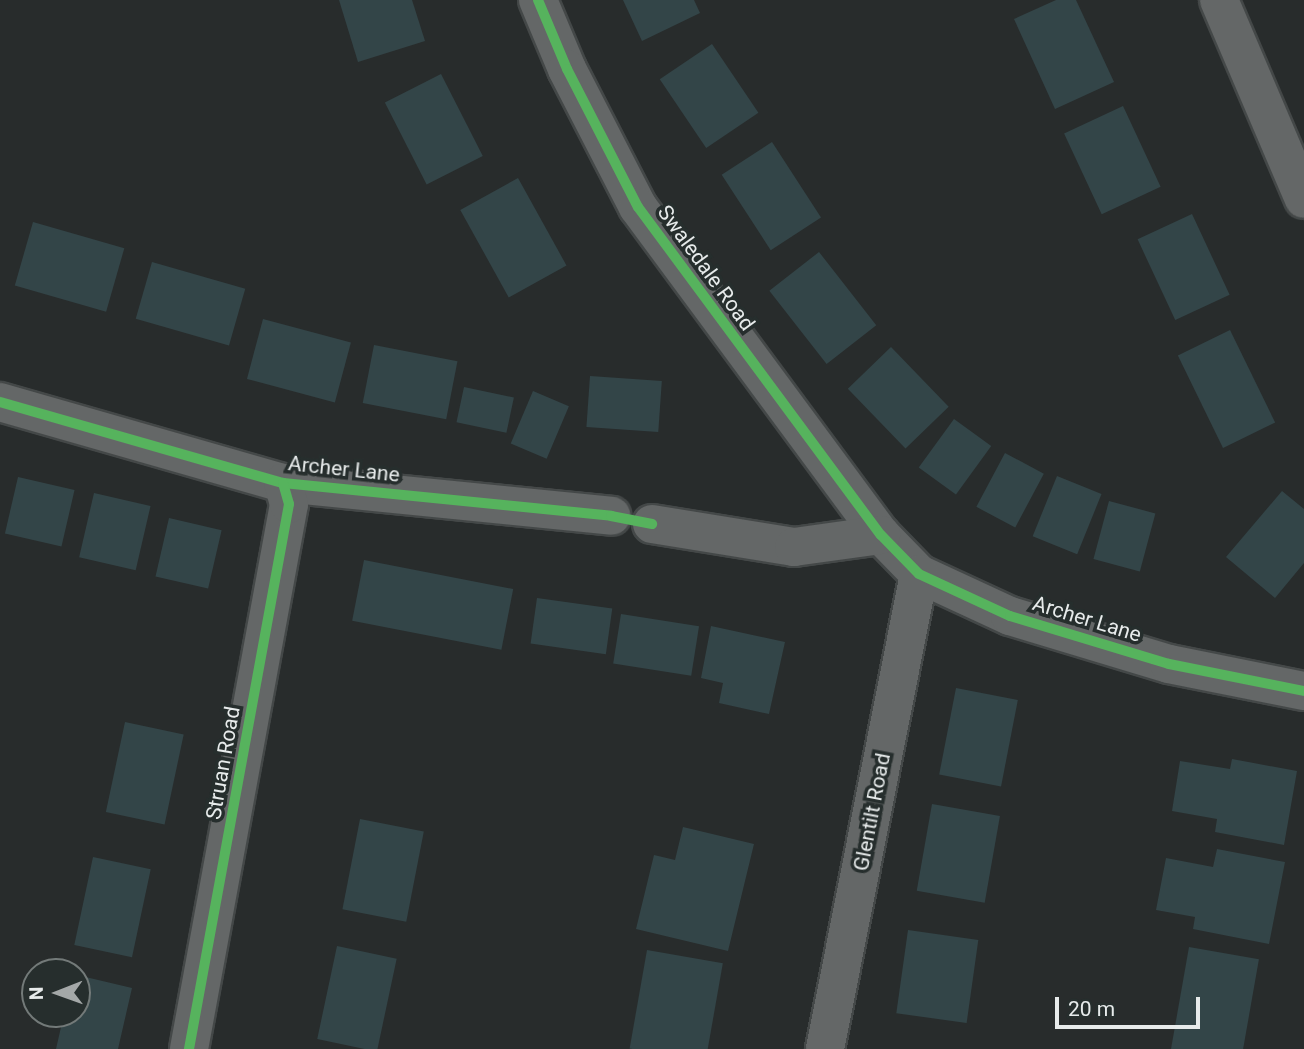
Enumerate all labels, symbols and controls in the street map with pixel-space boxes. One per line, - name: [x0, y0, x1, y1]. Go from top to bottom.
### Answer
- street label: Swaledale Road: [652, 200, 760, 336]
- street label: Archer Lane: [287, 451, 401, 487]
- street label: Archer Lane: [1030, 591, 1144, 647]
- street label: Struan Road: [201, 704, 245, 822]
- street label: Glentilt Road: [848, 751, 896, 873]
- north arrow: [21, 958, 91, 1028]
- scale bar: [1059, 982, 1204, 1026]
- text: N: [25, 986, 48, 1000]
- text: 20 m: [1068, 997, 1115, 1021]

